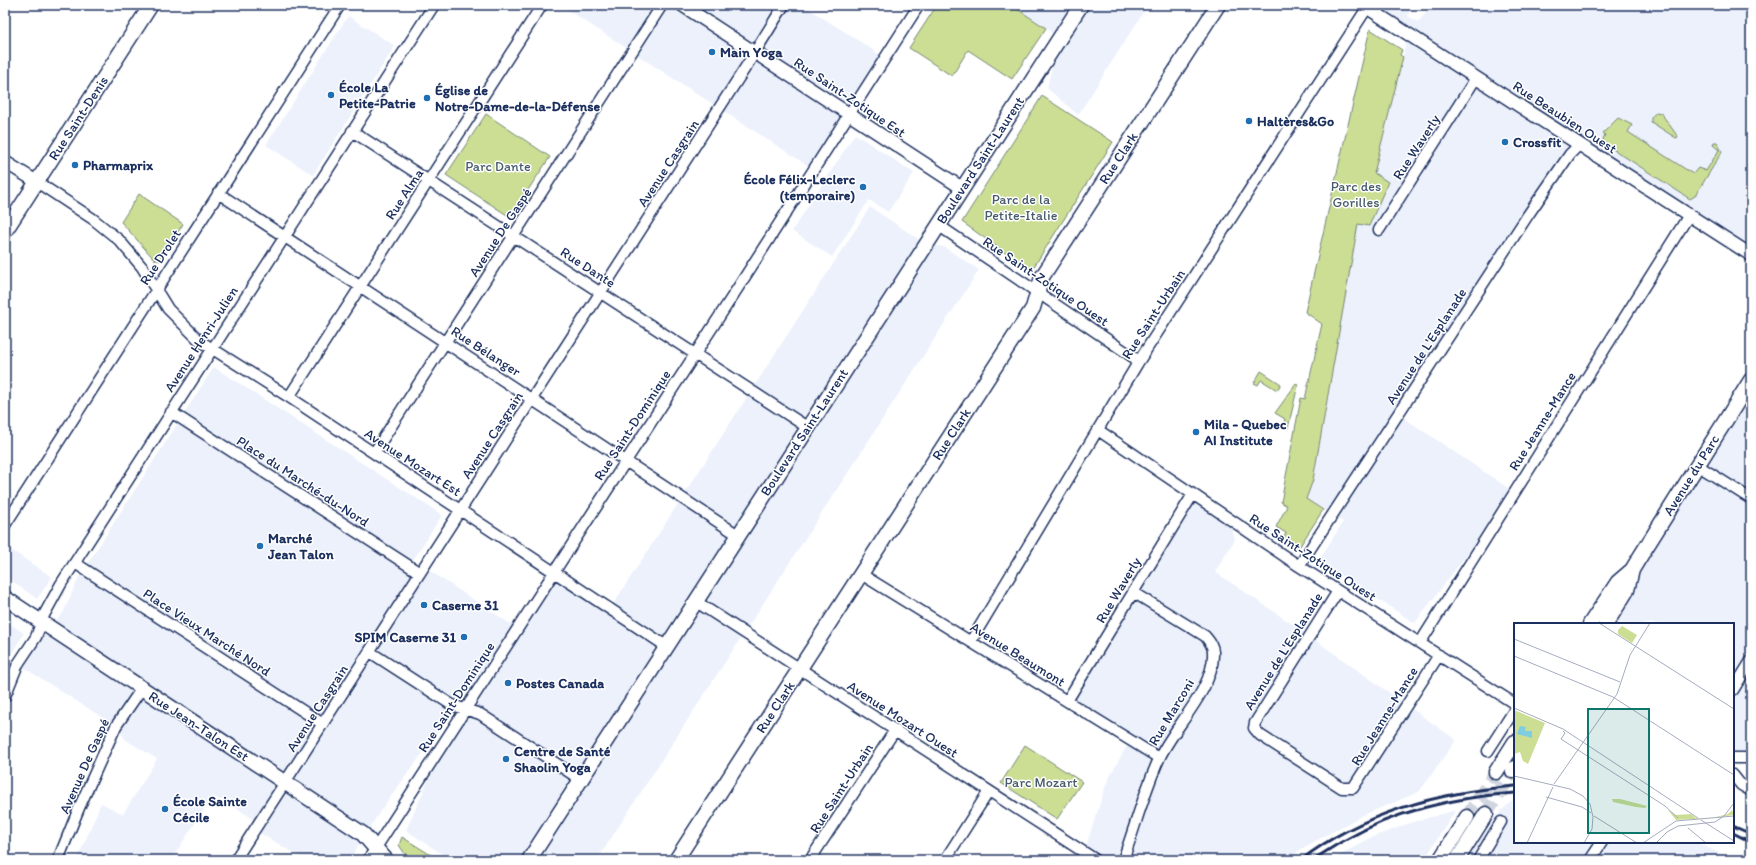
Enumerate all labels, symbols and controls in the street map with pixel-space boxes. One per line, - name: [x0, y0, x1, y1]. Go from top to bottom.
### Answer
- place label: Main Yoga: [720, 44, 783, 61]
- marker: Main Yoga: [707, 47, 717, 57]
- street label: Rue Saint-Zotique Est: [791, 54, 909, 141]
- street label: Rue Saint-Denis: [45, 73, 112, 164]
- street label: Rue Beaubien Ouest: [1509, 77, 1620, 157]
- place label: École La Petite-Patrie: [339, 79, 416, 112]
- place label: Église de Notre-Dame-de-la-Défense: [435, 82, 600, 115]
- marker: École La Petite-Patrie: [326, 90, 336, 100]
- marker: Église de Notre-Dame-de-la-Défense: [422, 93, 432, 103]
- street label: Boulevard Saint-Laurent: [933, 93, 1028, 227]
- street label: Rue Waverly: [1389, 111, 1444, 183]
- place label: Haltères&Go: [1257, 113, 1334, 130]
- marker: Haltères&Go: [1244, 116, 1254, 126]
- street label: Avenue Casgrain: [634, 117, 703, 210]
- street label: Rue Clark: [1095, 128, 1142, 188]
- place label: Crossfit: [1513, 134, 1562, 151]
- marker: Crossfit: [1500, 137, 1510, 147]
- place label: Pharmaprix: [83, 157, 154, 174]
- park label: Parc Dante: [465, 158, 531, 175]
- marker: Pharmaprix: [70, 160, 80, 170]
- street label: Rue Alma: [382, 165, 428, 223]
- place label: École Félix-Leclerc (temporaire): [744, 171, 856, 204]
- park label: Parc des Gorilles: [1331, 178, 1381, 211]
- marker: École Félix-Leclerc (temporaire): [858, 182, 868, 192]
- street label: Avenue De Gaspé: [465, 184, 536, 280]
- park label: Parc de la Petite-Italie: [985, 191, 1058, 224]
- street label: Rue Drolet: [136, 226, 185, 289]
- street label: Rue Saint-Zotique Ouest: [980, 233, 1112, 330]
- street label: Rue Dante: [557, 243, 619, 292]
- street label: Rue Saint-Urbain: [1118, 266, 1189, 362]
- street label: Avenue Henri-Julien: [161, 283, 242, 395]
- street label: Avenue de L'Esplanade: [1382, 285, 1471, 408]
- street label: Rue Bélanger: [448, 323, 524, 380]
- street label: Boulevard Saint-Laurent: [757, 365, 852, 499]
- street label: Rue Saint-Dominique: [590, 367, 675, 484]
- street label: Rue Jeanne-Mance: [1505, 368, 1580, 474]
- street label: Avenue Casgrain: [458, 389, 527, 482]
- street label: Rue Clark: [928, 404, 975, 464]
- place label: Mila - Quebec AI Institute: [1203, 416, 1287, 449]
- street label: Avenue Mozart Est: [361, 425, 464, 500]
- marker: Mila - Quebec AI Institute: [1191, 427, 1201, 437]
- street label: Place du Marché-du-Nord: [233, 432, 372, 531]
- street label: Avenue du Parc: [1660, 432, 1723, 519]
- street label: Rue Saint-Zotique Ouest: [1246, 510, 1379, 605]
- place label: Marché Jean Talon: [267, 530, 334, 563]
- marker: Marché Jean Talon: [255, 541, 265, 551]
- street label: Rue Waverly: [1092, 554, 1145, 626]
- street label: Place Vieux Marché Nord: [140, 585, 274, 680]
- street label: Avenue de L'Esplanade: [1240, 589, 1327, 713]
- place label: Caserne 31: [432, 597, 499, 614]
- marker: Caserne 31: [419, 600, 429, 610]
- street label: Avenue Beaumont: [967, 618, 1068, 690]
- inset map: [1514, 623, 1734, 843]
- place label: SPIM Caserne 31: [354, 629, 456, 646]
- marker: SPIM Caserne 31: [459, 632, 469, 642]
- street label: Rue Saint-Dominique: [414, 639, 499, 756]
- street label: Avenue Casgrain: [283, 662, 352, 755]
- street label: Rue Jeanne-Mance: [1347, 663, 1422, 769]
- place label: Postes Canada: [516, 675, 604, 692]
- street label: Rue Marconi: [1145, 676, 1198, 749]
- street label: Rue Clark: [752, 677, 799, 737]
- street label: Avenue Mozart Ouest: [844, 677, 961, 762]
- marker: Postes Canada: [503, 678, 513, 688]
- street label: Rue Jean-Talon Est: [145, 688, 252, 765]
- street label: Avenue De Gaspé: [56, 716, 113, 816]
- street label: Rue Saint-Urbain: [806, 740, 877, 836]
- place label: Centre de Santé Shaolin Yoga: [514, 743, 611, 776]
- marker: Centre de Santé Shaolin Yoga: [501, 754, 511, 764]
- park label: Parc Mozart: [1005, 774, 1077, 791]
- place label: École Sainte Cécile: [173, 793, 247, 826]
- marker: École Sainte Cécile: [160, 804, 170, 814]

